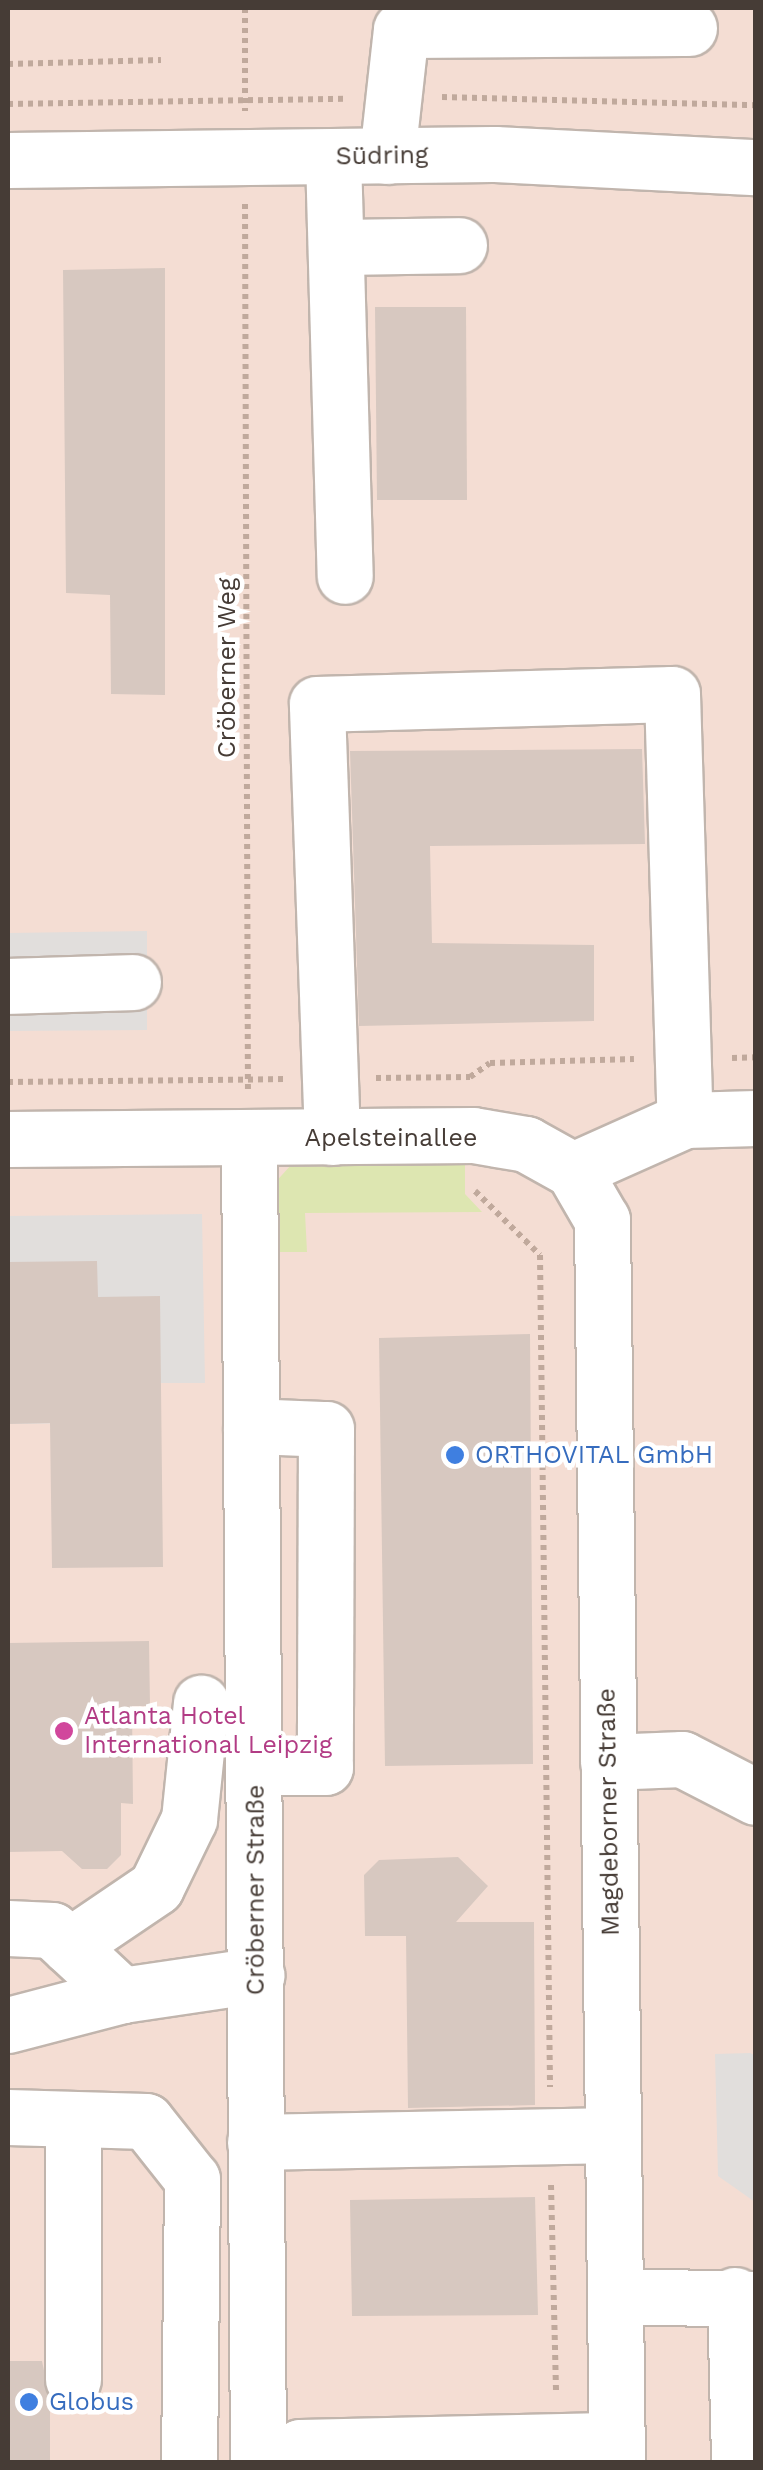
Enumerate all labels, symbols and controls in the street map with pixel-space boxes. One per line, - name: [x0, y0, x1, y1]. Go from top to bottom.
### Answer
- street label: Südring: [335, 140, 429, 172]
- street label: Cröberner Weg: [212, 577, 242, 759]
- street label: Apelsteinallee: [305, 1123, 477, 1153]
- place label: ORTHOVITAL GmbH: [475, 1440, 714, 1470]
- marker: ORTHOVITAL GmbH: [444, 1444, 466, 1466]
- street label: Magdeborner Straße: [592, 1687, 626, 1937]
- place label: Atlanta Hotel International Leipzig: [84, 1702, 333, 1761]
- marker: Atlanta Hotel International Leipzig: [53, 1720, 75, 1742]
- street label: Cröberner Straße: [241, 1784, 271, 1996]
- place label: Globus: [49, 2387, 134, 2417]
- marker: Globus: [18, 2391, 40, 2413]

